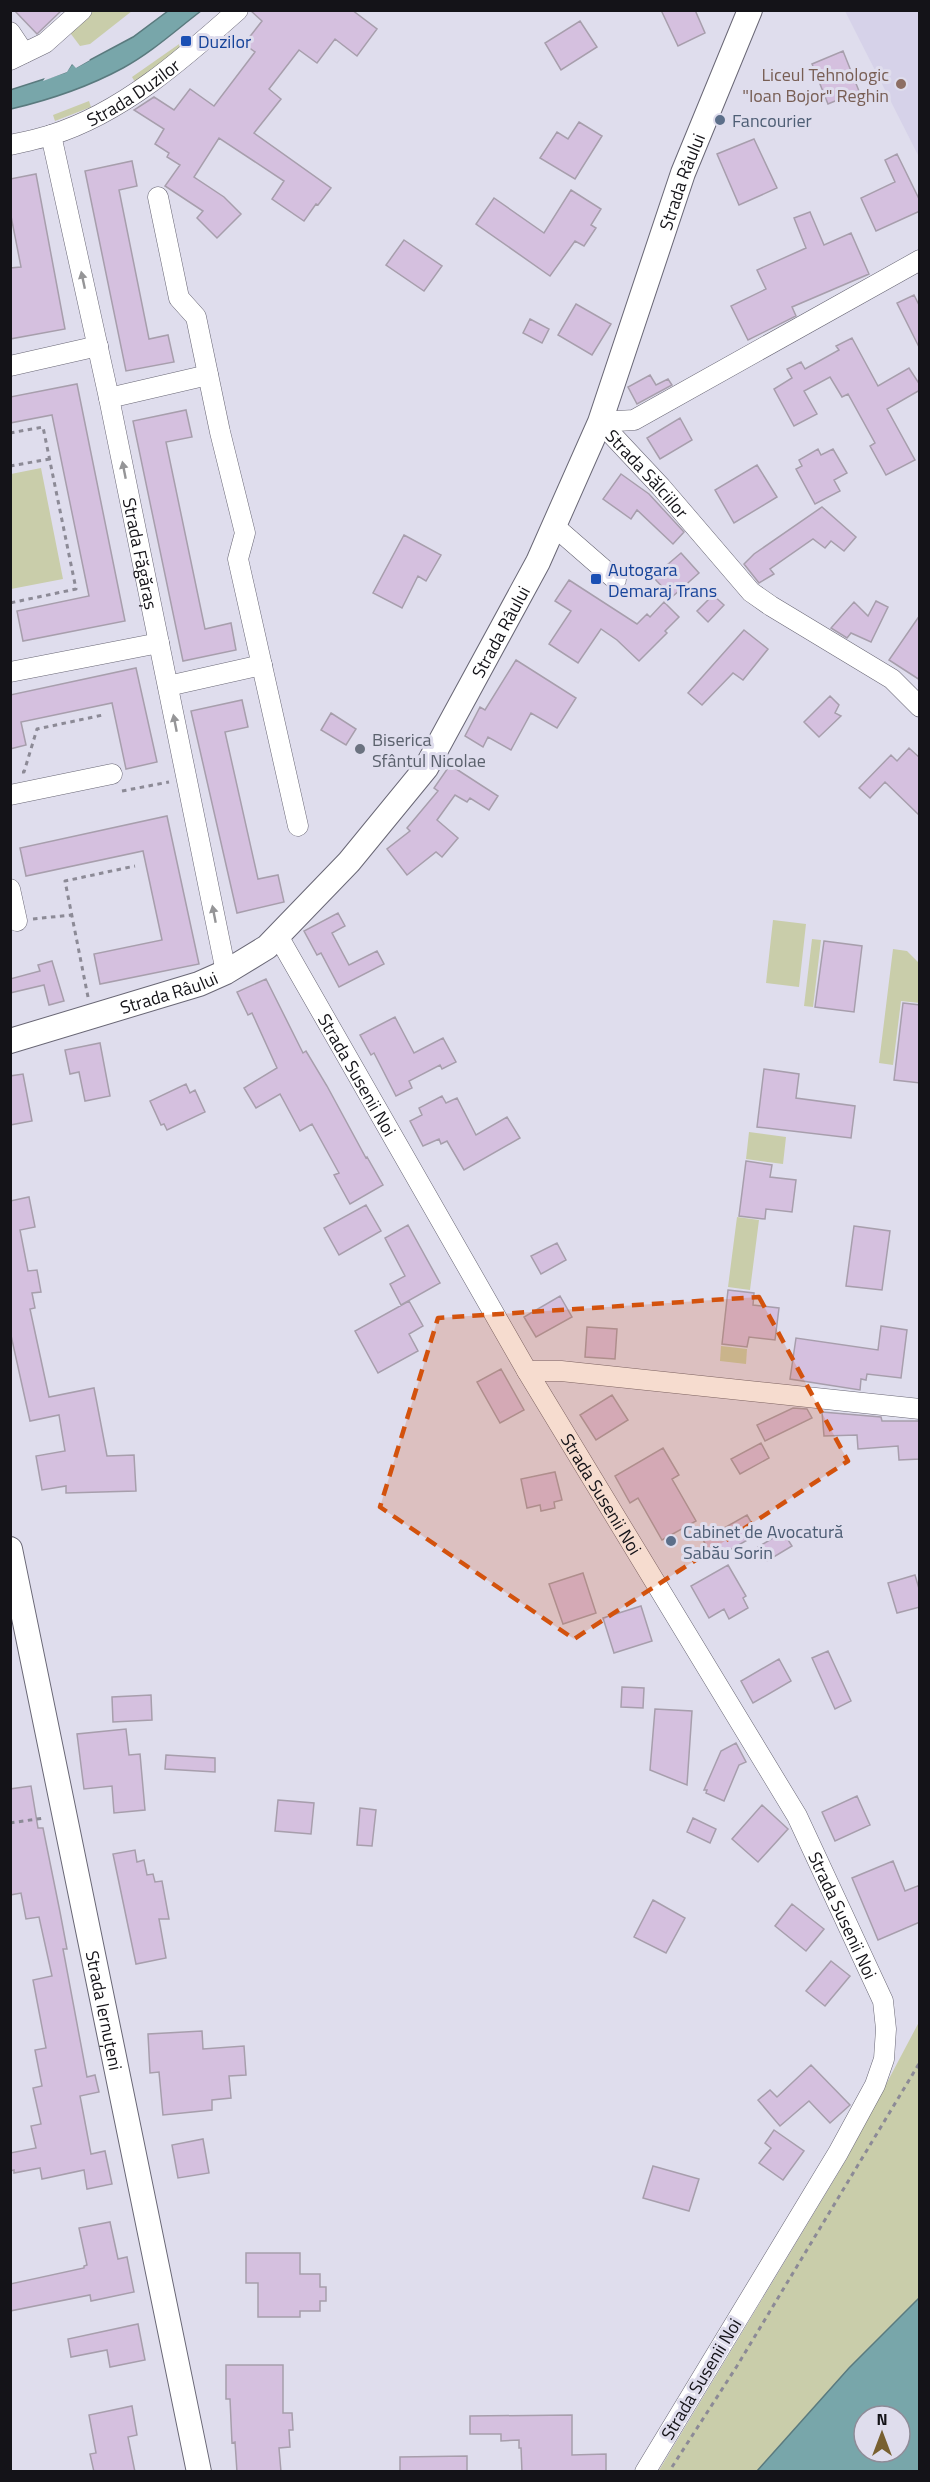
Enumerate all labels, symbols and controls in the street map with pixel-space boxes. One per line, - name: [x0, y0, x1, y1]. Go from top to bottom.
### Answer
- place label: Duzilor: [198, 28, 251, 55]
- marker: Duzilor: [179, 34, 193, 48]
- street label: Strada Duzilor: [82, 52, 185, 133]
- place label: Liceul Tehnologic "Ioan Bojor" Reghin: [742, 61, 889, 109]
- marker: Liceul Tehnologic "Ioan Bojor" Reghin: [894, 77, 908, 91]
- place label: Fancourier: [732, 107, 812, 134]
- marker: Fancourier: [713, 113, 727, 127]
- street label: Strada Râului: [651, 129, 711, 233]
- one-way arrow: [78, 270, 87, 289]
- street label: Strada Sălciilor: [600, 423, 695, 524]
- one-way arrow: [119, 461, 128, 480]
- street label: Strada Făgăraș: [116, 495, 165, 612]
- place label: Autogara Demaraj Trans: [608, 556, 717, 604]
- marker: Autogara Demaraj Trans: [589, 572, 603, 586]
- street label: Strada Râului: [464, 581, 536, 682]
- one-way arrow: [170, 714, 179, 733]
- place label: Biserica Sfântul Nicolae: [372, 726, 486, 774]
- marker: Biserica Sfântul Nicolae: [353, 742, 367, 756]
- one-way arrow: [209, 905, 218, 924]
- street label: Strada Râului: [117, 964, 222, 1021]
- street label: Strada Susenii Noi: [312, 1008, 403, 1141]
- street label: Strada Susenii Noi: [554, 1428, 649, 1560]
- place label: Cabinet de Avocatură Sabău Sorin: [683, 1518, 843, 1566]
- marker: Cabinet de Avocatură Sabău Sorin: [664, 1534, 678, 1548]
- street label: Strada Susenii Noi: [802, 1847, 884, 1983]
- street label: Strada Iernuțeni: [79, 1948, 130, 2073]
- street label: Strada Susenii Noi: [654, 2313, 748, 2445]
- north arrow: [852, 2404, 912, 2464]
- text: N: [876, 2407, 888, 2431]

